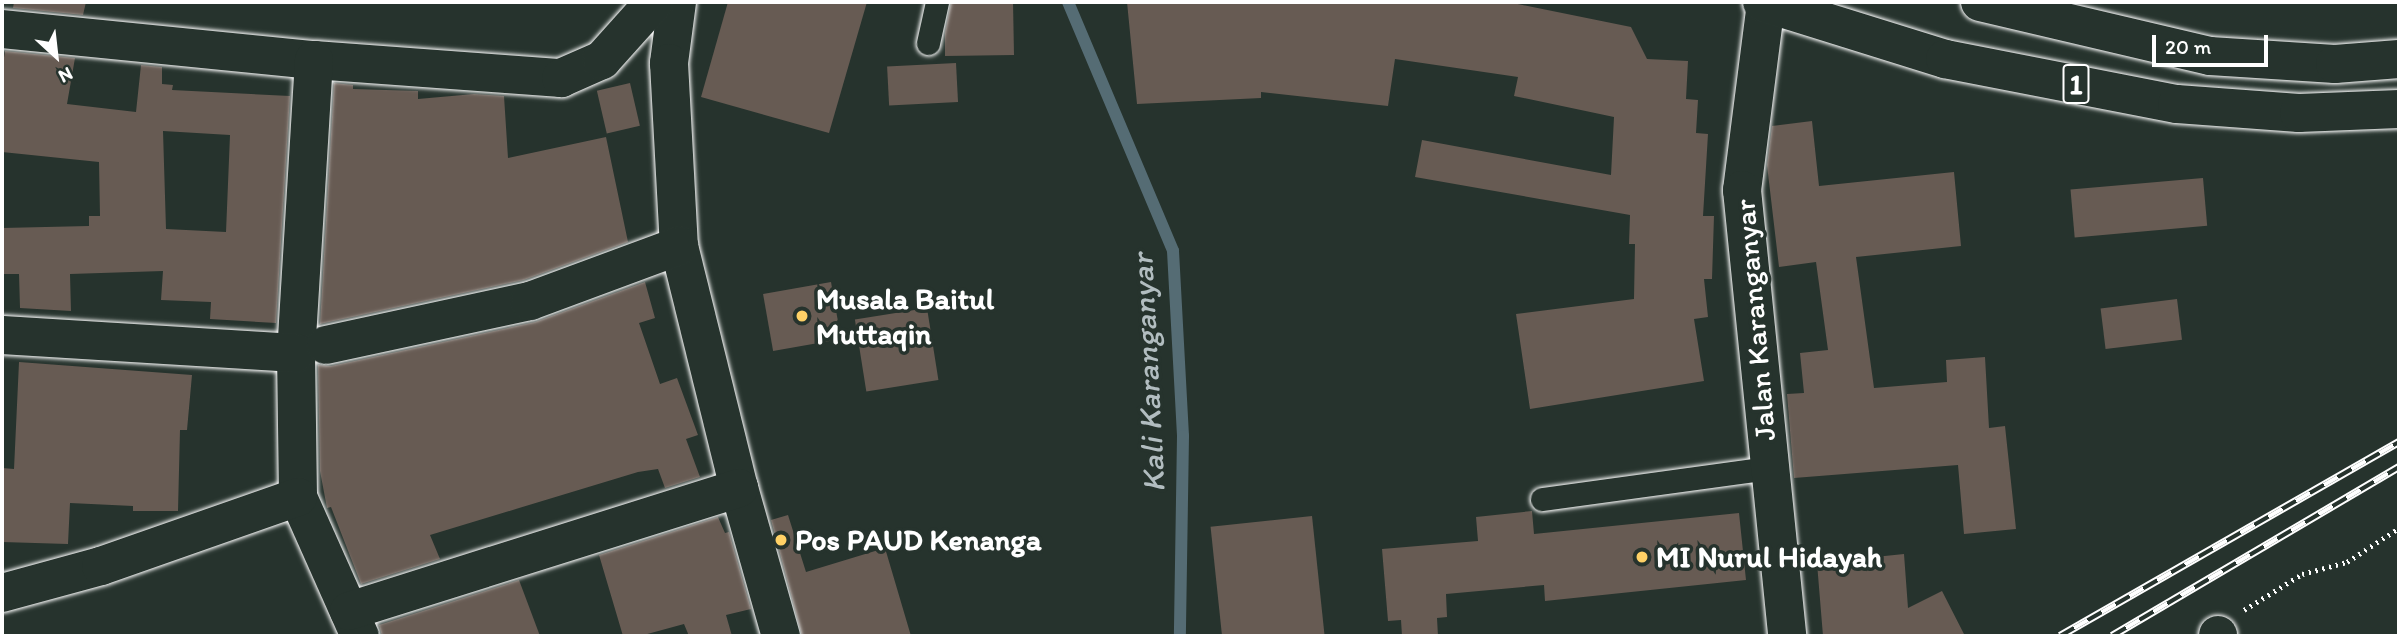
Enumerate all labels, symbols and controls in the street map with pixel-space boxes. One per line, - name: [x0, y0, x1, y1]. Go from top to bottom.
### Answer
- north arrow: [21, 21, 91, 91]
- scale bar: [2156, 21, 2272, 65]
- text: 20 m: [2165, 34, 2211, 59]
- road number: 1: [2062, 60, 2090, 108]
- text: N: [55, 62, 77, 88]
- street label: Jalan Karanganyar: [1726, 198, 1784, 442]
- water label: Kali Karanganyar: [1123, 252, 1173, 494]
- place label: Musala Baitul Muttaqin: [816, 281, 994, 352]
- marker: Musala Baitul Muttaqin: [794, 308, 810, 324]
- place label: Pos PAUD Kenanga: [795, 522, 1040, 558]
- marker: Pos PAUD Kenanga: [773, 532, 789, 548]
- place label: MI Nurul Hidayah: [1656, 539, 1883, 575]
- marker: MI Nurul Hidayah: [1634, 549, 1650, 565]

